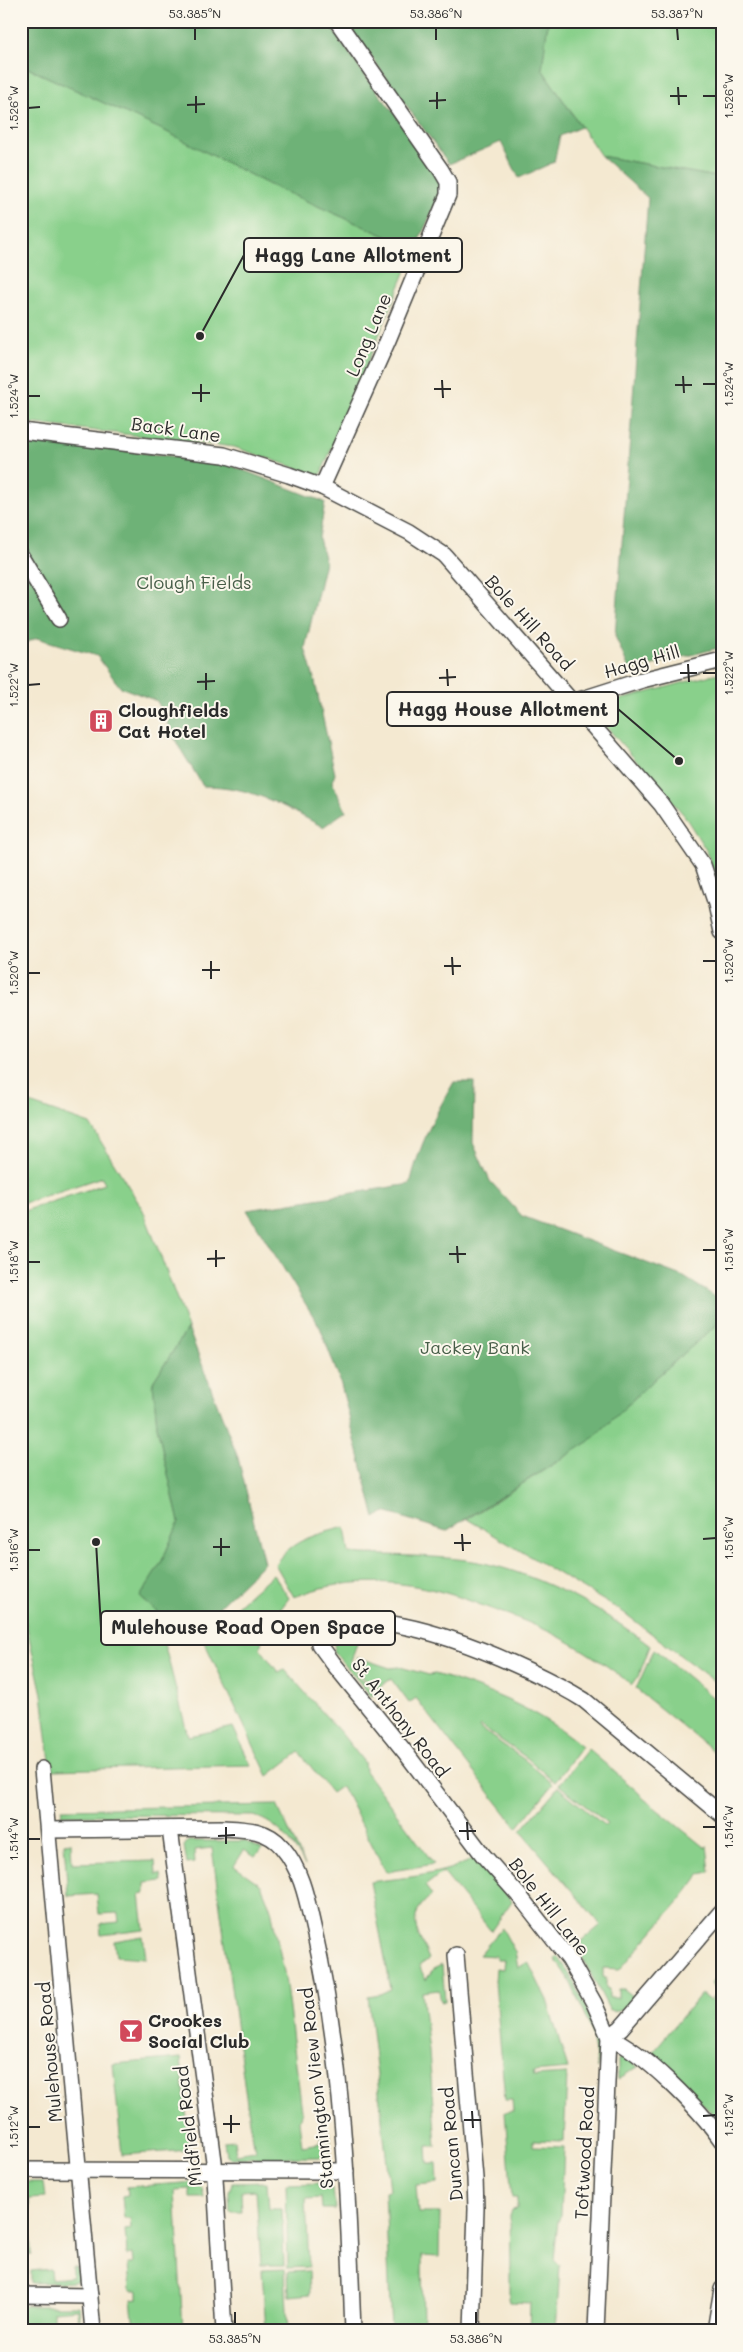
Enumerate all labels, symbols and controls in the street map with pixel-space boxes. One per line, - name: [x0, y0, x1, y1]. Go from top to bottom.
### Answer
- text: 53.385°N: [169, 5, 221, 21]
- text: 53.386°N: [410, 5, 462, 21]
- text: 53.387°N: [651, 5, 703, 21]
- text: 1.526°W: [720, 73, 736, 119]
- text: 1.526°W: [5, 85, 21, 131]
- callout: Hagg Lane Allotment: [244, 238, 462, 272]
- text: Hagg Lane Allotment: [254, 242, 452, 267]
- street label: Long Lane: [340, 289, 396, 380]
- text: 1.524°W: [720, 362, 736, 406]
- text: 1.524°W: [5, 374, 21, 418]
- street label: Back Lane: [130, 411, 222, 447]
- street label: Bole Hill Road: [480, 569, 579, 675]
- park label: Clough Fields: [136, 570, 252, 594]
- street label: Hagg Hill: [601, 639, 683, 683]
- text: 1.522°W: [720, 651, 736, 695]
- text: 1.522°W: [5, 663, 21, 707]
- callout: Hagg House Allotment: [387, 692, 618, 726]
- text: Hagg House Allotment: [397, 696, 609, 721]
- place label: Cloughfields Cat Hotel: [118, 698, 228, 743]
- building icon: Cloughfields Cat Hotel: [88, 708, 114, 734]
- text: 1.520°W: [720, 938, 736, 984]
- text: 1.520°W: [5, 950, 21, 996]
- text: 1.518°W: [720, 1228, 736, 1272]
- text: 1.518°W: [5, 1240, 21, 1284]
- park label: Jackey Bank: [420, 1335, 530, 1359]
- text: 1.516°W: [720, 1516, 736, 1560]
- text: 1.516°W: [5, 1528, 21, 1572]
- callout: Mulehouse Road Open Space: [101, 1611, 395, 1645]
- text: Mulehouse Road Open Space: [111, 1614, 385, 1639]
- street label: St Anthony Road: [347, 1653, 455, 1782]
- text: 1.514°W: [720, 1805, 736, 1849]
- text: 1.514°W: [5, 1817, 21, 1861]
- street label: Bole Hill Lane: [504, 1852, 596, 1960]
- street label: Mulehouse Road: [31, 1981, 67, 2123]
- street label: Stannington View Road: [294, 1986, 339, 2190]
- place label: Crookes Social Club: [148, 2008, 249, 2053]
- bar icon: Crookes Social Club: [118, 2018, 144, 2044]
- street label: Midfield Road: [169, 2064, 207, 2188]
- street label: Duncan Road: [434, 2086, 468, 2202]
- street label: Toftwood Road: [569, 2086, 599, 2220]
- text: 1.512°W: [720, 2093, 736, 2137]
- text: 1.512°W: [5, 2105, 21, 2149]
- text: 53.385°N: [209, 2330, 261, 2346]
- text: 53.386°N: [450, 2330, 502, 2346]

